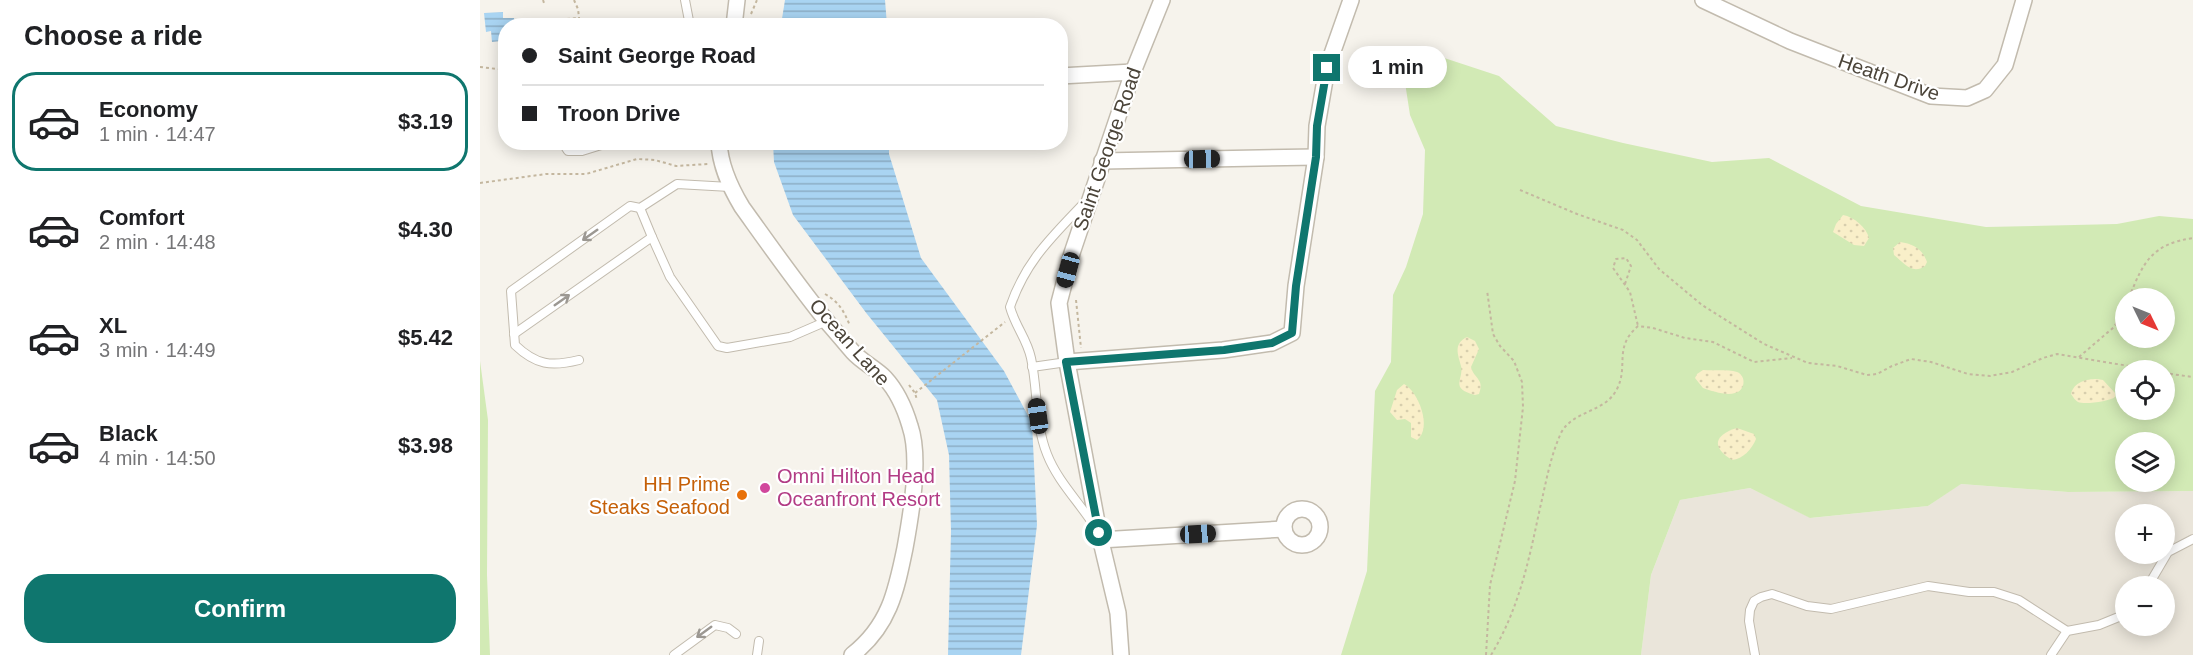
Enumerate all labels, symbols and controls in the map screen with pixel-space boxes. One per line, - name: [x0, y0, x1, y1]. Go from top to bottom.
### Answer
- text: Choose a ride: [24, 21, 203, 51]
- text: Saint George Road: [558, 43, 756, 68]
- callout: 1 min: [1348, 47, 1447, 89]
- street label: Heath Drive: [1835, 49, 1943, 105]
- route end: [1313, 54, 1340, 81]
- text: 1 min: [1371, 56, 1424, 78]
- street label: Saint George Road: [1069, 64, 1145, 234]
- icon: car: [27, 95, 81, 149]
- text: Economy: [99, 97, 198, 122]
- text: Troon Drive: [558, 101, 680, 126]
- text: $3.19: [398, 109, 453, 134]
- text: 1 min · 14:47: [99, 123, 216, 145]
- car: [1184, 150, 1220, 168]
- icon: car: [27, 203, 81, 257]
- text: Comfort: [99, 205, 185, 230]
- text: $4.30: [398, 217, 453, 242]
- one-way arrow: [583, 228, 599, 241]
- text: 2 min · 14:48: [99, 231, 216, 253]
- car: [1055, 250, 1081, 290]
- north arrow: [2115, 288, 2175, 348]
- map controls: [2115, 288, 2175, 636]
- one-way arrow: [553, 294, 570, 306]
- street label: Ocean Lane: [805, 294, 895, 390]
- icon: car: [27, 311, 81, 365]
- text: XL: [99, 313, 127, 338]
- text: $5.42: [398, 325, 453, 350]
- text: 3 min · 14:49: [99, 339, 216, 361]
- button: locate: [2115, 360, 2175, 420]
- car: [1027, 397, 1049, 435]
- icon: car: [27, 419, 81, 473]
- text: Black: [99, 421, 158, 446]
- button: layers: [2115, 432, 2175, 492]
- text: $3.98: [398, 433, 453, 458]
- text: 4 min · 14:50: [99, 447, 216, 469]
- place label: Omni Hilton Head Oceanfront Resort: [777, 465, 941, 510]
- place label: HH Prime Steaks Seafood: [589, 473, 730, 518]
- marker: Omni Hilton Head Oceanfront Resort: [758, 481, 772, 495]
- marker: HH Prime Steaks Seafood: [735, 488, 749, 502]
- button: +: [2115, 504, 2175, 564]
- route start: [1085, 519, 1112, 546]
- car: [1180, 524, 1216, 544]
- button: Confirm: [24, 574, 456, 643]
- button: −: [2115, 576, 2175, 636]
- one-way arrow: [696, 626, 712, 639]

